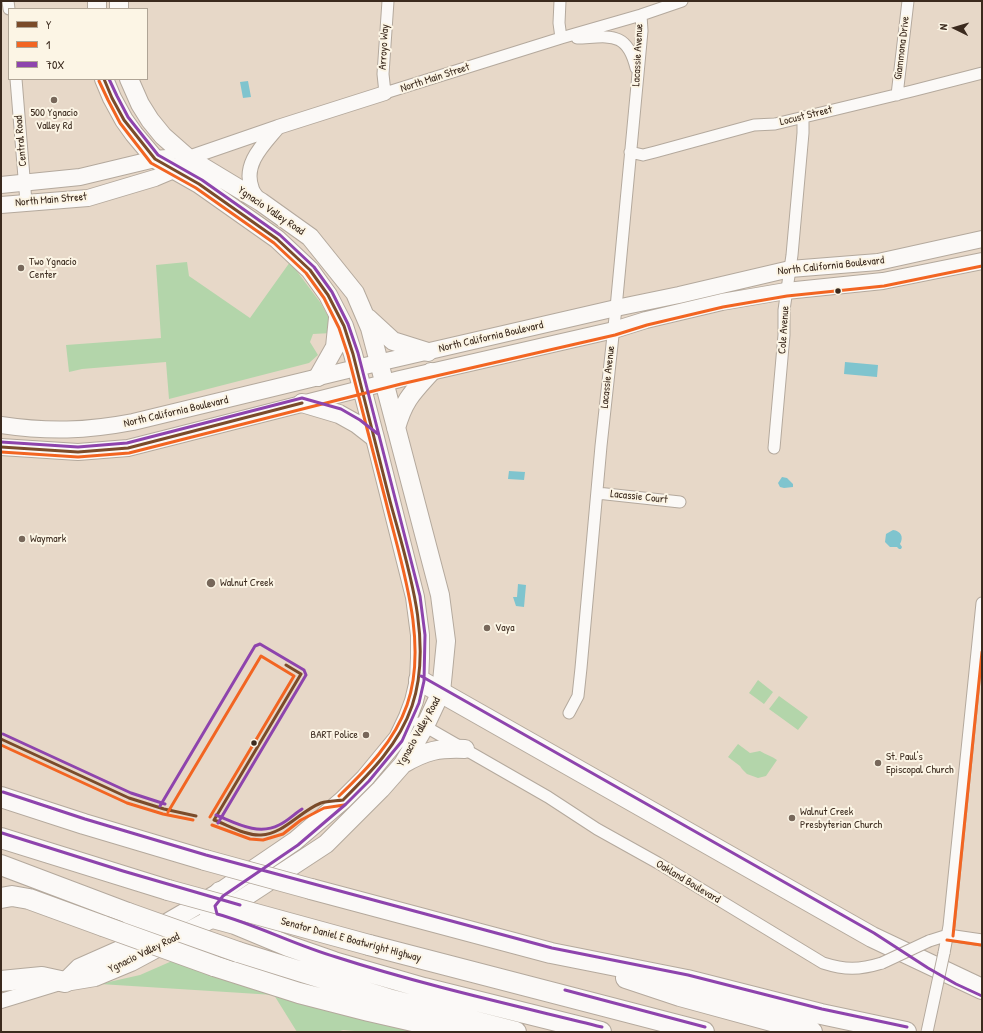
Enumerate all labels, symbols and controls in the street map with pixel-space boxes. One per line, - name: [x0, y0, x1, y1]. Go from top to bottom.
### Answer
- legend: [8, 8, 148, 80]
- north arrow: [935, 8, 975, 48]
- street label: Giammona Drive: [892, 15, 912, 81]
- text: Y: [46, 16, 51, 33]
- street label: Lacassie Avenue: [630, 23, 646, 87]
- text: N: [936, 23, 950, 30]
- street label: Arroyo Way: [376, 24, 392, 70]
- text: 1: [46, 36, 50, 53]
- text: 70X: [46, 56, 65, 73]
- street label: North Main Street: [399, 61, 471, 95]
- marker: 500 Ygnacio Valley Rd: [49, 95, 59, 105]
- street label: Locust Street: [779, 103, 833, 129]
- place label: 500 Ygnacio Valley Rd: [30, 106, 78, 132]
- street label: Central Road: [12, 115, 30, 167]
- street label: Ygnacio Valley Road: [235, 184, 307, 238]
- street label: North Main Street: [15, 190, 87, 210]
- street label: North California Boulevard: [777, 254, 885, 278]
- place label: Two Ygnacio Center: [29, 255, 76, 281]
- marker: Two Ygnacio Center: [16, 263, 26, 273]
- unlabelled marker: [833, 286, 843, 296]
- street label: Cole Avenue: [776, 306, 792, 354]
- street label: North California Boulevard: [437, 319, 545, 355]
- street label: Lacassie Avenue: [598, 345, 618, 409]
- street label: North California Boulevard: [122, 394, 230, 430]
- street label: Lacassie Court: [610, 487, 668, 507]
- place label: Waymark: [30, 532, 66, 546]
- marker: Waymark: [17, 534, 27, 544]
- place label: Walnut Creek: [220, 576, 273, 590]
- marker: Walnut Creek: [205, 577, 217, 589]
- place label: Vaya: [495, 621, 514, 635]
- marker: Vaya: [482, 623, 492, 633]
- street label: Ygnacio Valley Road: [394, 695, 444, 769]
- place label: BART Police: [311, 728, 358, 742]
- marker: BART Police: [361, 730, 371, 740]
- unlabelled marker: [249, 738, 259, 748]
- place label: St. Paul's Episcopal Church: [886, 750, 954, 776]
- marker: St. Paul's Episcopal Church: [873, 758, 883, 768]
- place label: Walnut Creek Presbyterian Church: [800, 805, 882, 831]
- marker: Walnut Creek Presbyterian Church: [787, 813, 797, 823]
- street label: Oakland Boulevard: [653, 858, 723, 906]
- street label: Senator Daniel E Boatwright Highway: [279, 915, 423, 965]
- street label: Ygnacio Valley Road: [106, 930, 182, 976]

